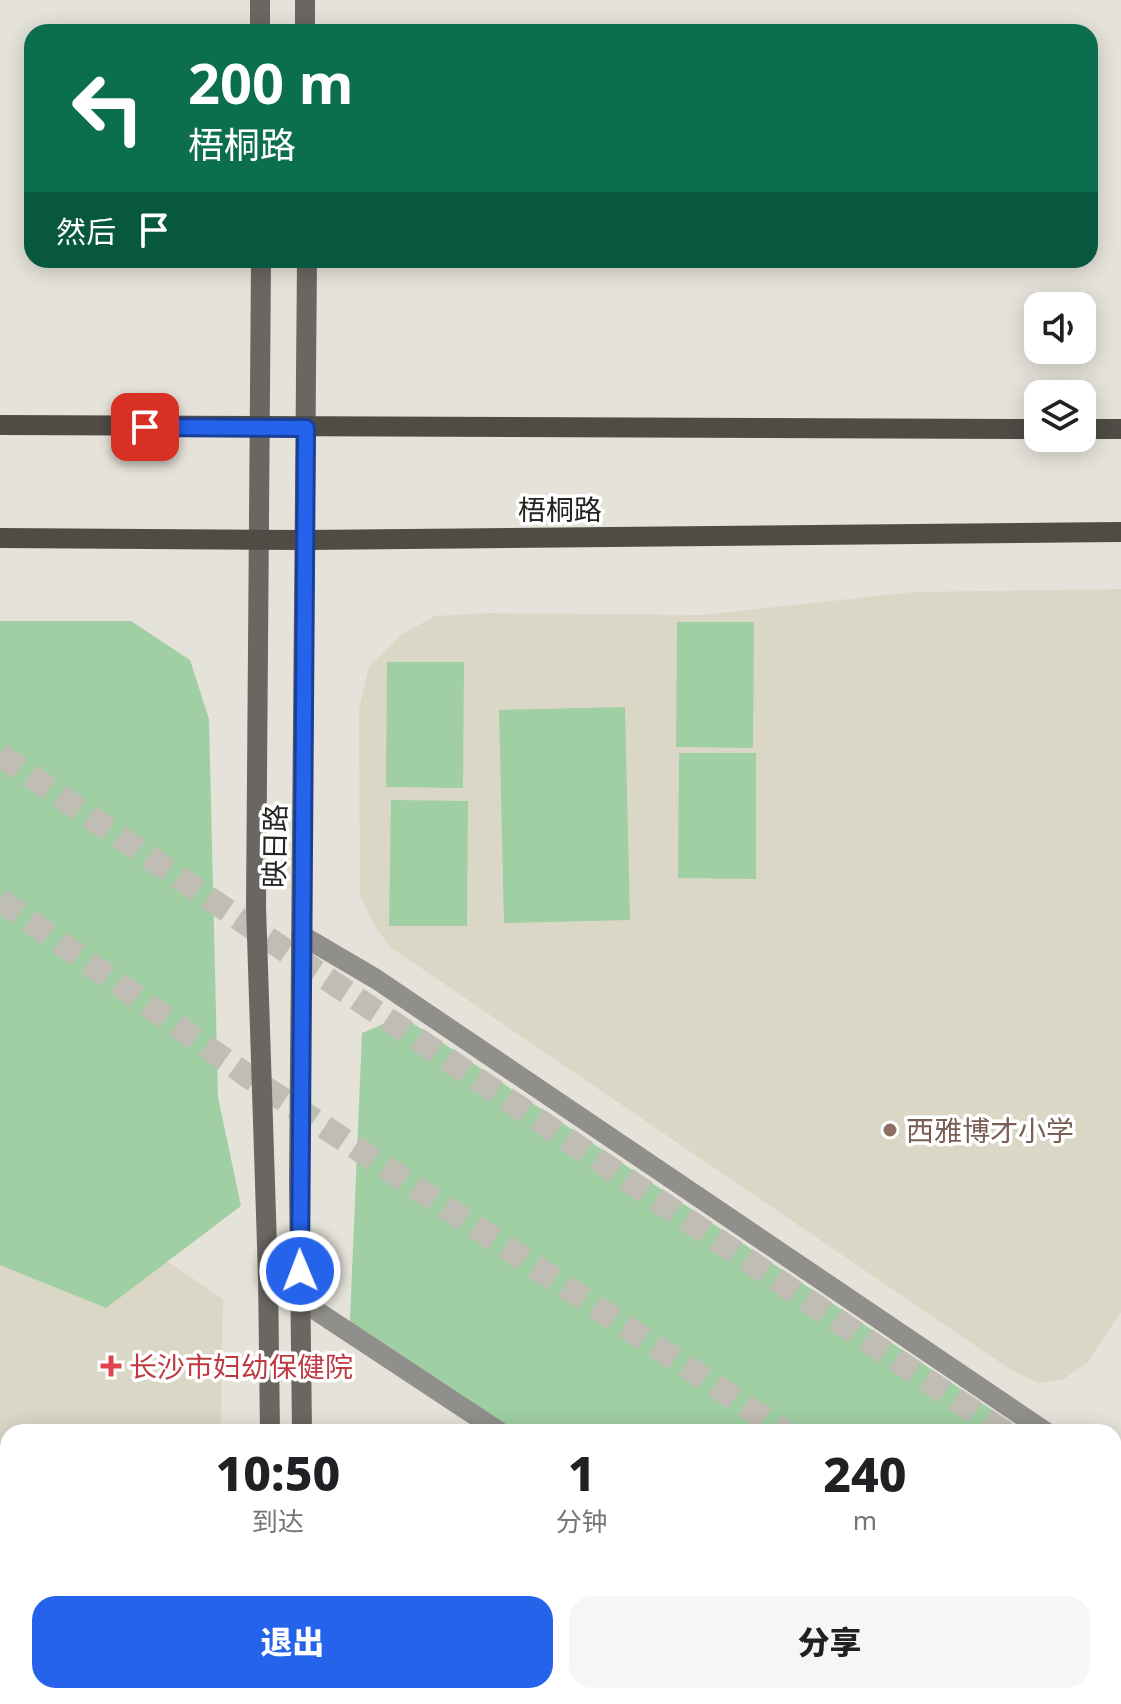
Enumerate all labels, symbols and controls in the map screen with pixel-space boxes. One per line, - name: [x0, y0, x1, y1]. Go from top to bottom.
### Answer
- text: 200 m: [188, 44, 353, 120]
- icon: left: [56, 56, 160, 160]
- text: 梧桐路: [188, 120, 296, 169]
- icon: arrive: [132, 208, 176, 252]
- text: 然后: [56, 211, 116, 252]
- map controls: [1024, 292, 1096, 452]
- button: sound: [1024, 292, 1096, 364]
- button: layers: [1024, 380, 1096, 452]
- pin: [111, 393, 179, 461]
- icon: arrive: [123, 405, 167, 449]
- street label: 梧桐路: [518, 490, 602, 528]
- street label: 映日路: [254, 804, 294, 888]
- place label: 西雅博才小学: [906, 1111, 1074, 1149]
- marker: 西雅博才小学: [881, 1121, 899, 1139]
- position arrow: [258, 1229, 342, 1313]
- place label: 长沙市妇幼保健院: [129, 1347, 353, 1385]
- marker: 长沙市妇幼保健院: [100, 1355, 122, 1377]
- text: 10:50: [216, 1440, 340, 1505]
- text: 1: [568, 1440, 596, 1505]
- text: 240: [823, 1441, 906, 1506]
- text: m: [853, 1502, 877, 1538]
- text: 到达: [252, 1503, 304, 1539]
- text: 分钟: [556, 1503, 608, 1539]
- button: 退出: [32, 1596, 553, 1688]
- button: 分享: [569, 1596, 1090, 1688]

